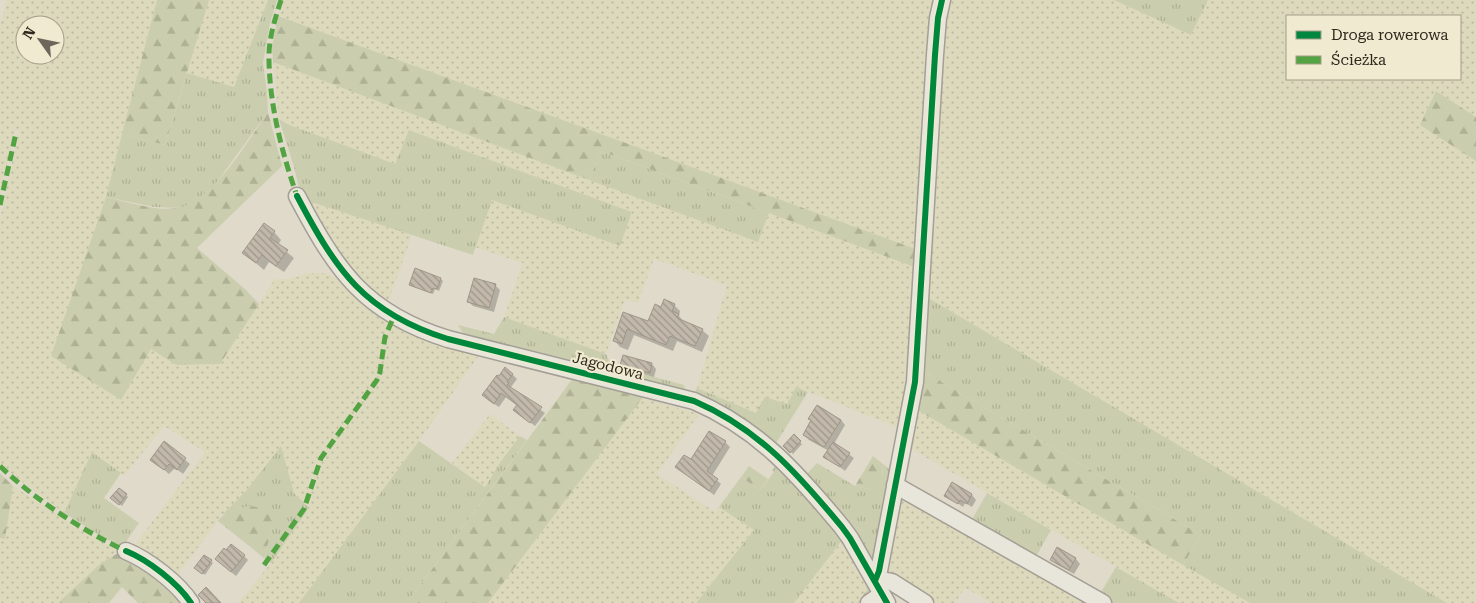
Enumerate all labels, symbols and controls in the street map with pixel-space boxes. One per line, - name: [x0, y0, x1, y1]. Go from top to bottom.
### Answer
- north arrow: [15, 15, 65, 65]
- legend: [1286, 15, 1461, 80]
- text: N: [19, 24, 39, 42]
- text: Droga rowerowa: [1331, 26, 1448, 44]
- text: Ścieżka: [1331, 50, 1386, 69]
- street label: Jagodowa: [571, 349, 645, 383]

